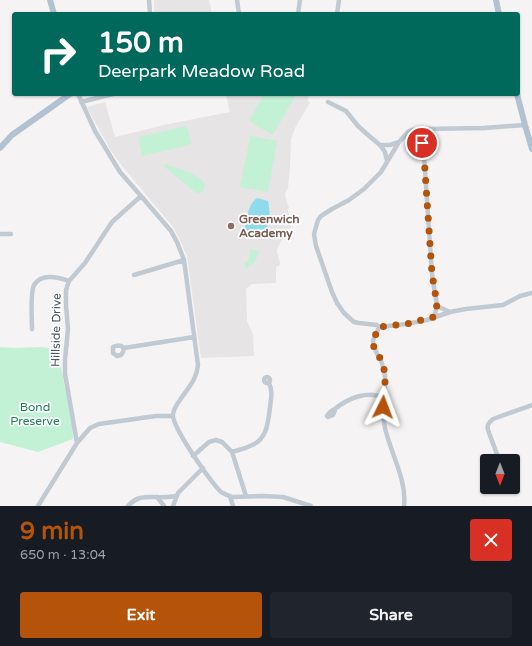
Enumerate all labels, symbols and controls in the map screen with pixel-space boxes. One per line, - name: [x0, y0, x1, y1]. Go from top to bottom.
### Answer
- text: 150 m: [98, 26, 184, 60]
- icon: right: [32, 28, 84, 80]
- text: Deerpark Meadow Road: [98, 60, 305, 82]
- pin: [405, 126, 439, 160]
- icon: arrive: [411, 132, 433, 154]
- place label: Greenwich Academy: [239, 212, 299, 241]
- marker: Greenwich Academy: [226, 221, 236, 231]
- street label: Hillside Drive: [48, 293, 64, 367]
- position arrow: [362, 386, 404, 428]
- park label: Bond Preserve: [10, 400, 60, 428]
- north arrow: [480, 454, 520, 494]
- map controls: [480, 454, 520, 494]
- text: 9 min: [20, 517, 84, 546]
- button: close: [470, 519, 512, 561]
- text: 650 m · 13:04: [20, 547, 106, 563]
- button: Exit: [20, 592, 262, 638]
- button: Share: [270, 592, 512, 638]

